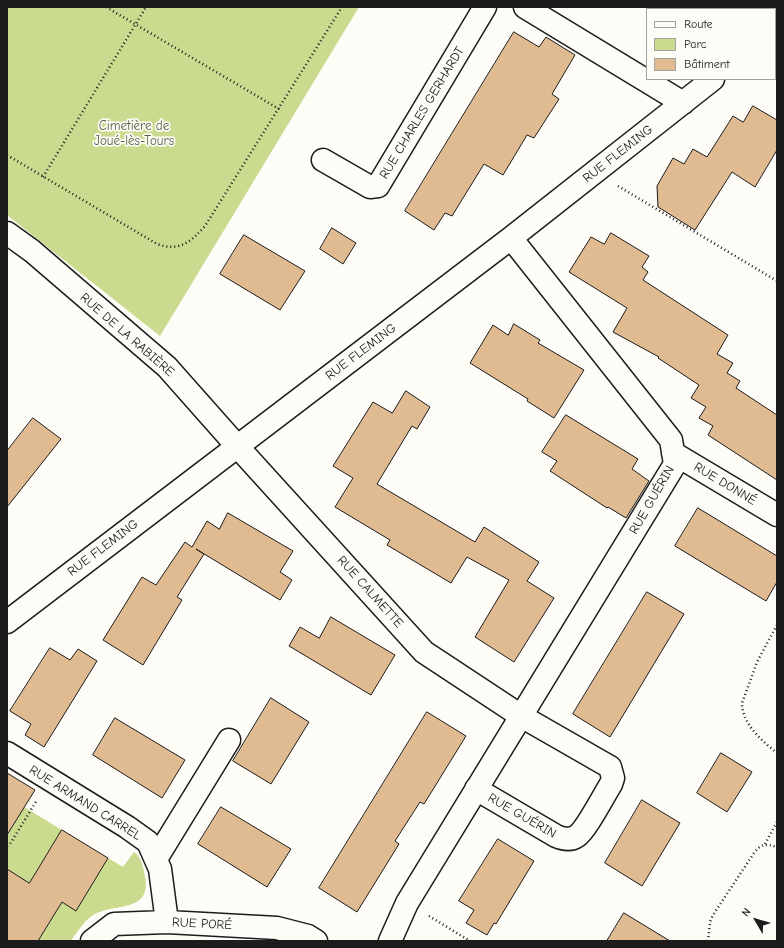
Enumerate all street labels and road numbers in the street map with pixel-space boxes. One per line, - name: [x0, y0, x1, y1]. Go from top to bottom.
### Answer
- street label: RUE CHARLES GERHARDT: [376, 44, 468, 182]
- street label: RUE FLEMING: [580, 122, 656, 186]
- street label: RUE DE LA RABIÈRE: [77, 290, 177, 380]
- street label: RUE FLEMING: [323, 320, 399, 384]
- street label: RUE DONNÉ: [691, 459, 759, 509]
- street label: RUE GUÉRIN: [626, 463, 678, 537]
- street label: RUE FLEMING: [65, 516, 141, 580]
- street label: RUE CALMETTE: [334, 553, 406, 631]
- street label: RUE ARMAND CARREL: [26, 762, 144, 844]
- street label: RUE GUÉRIN: [485, 790, 559, 842]
- street label: RUE PORÉ: [172, 915, 232, 933]

